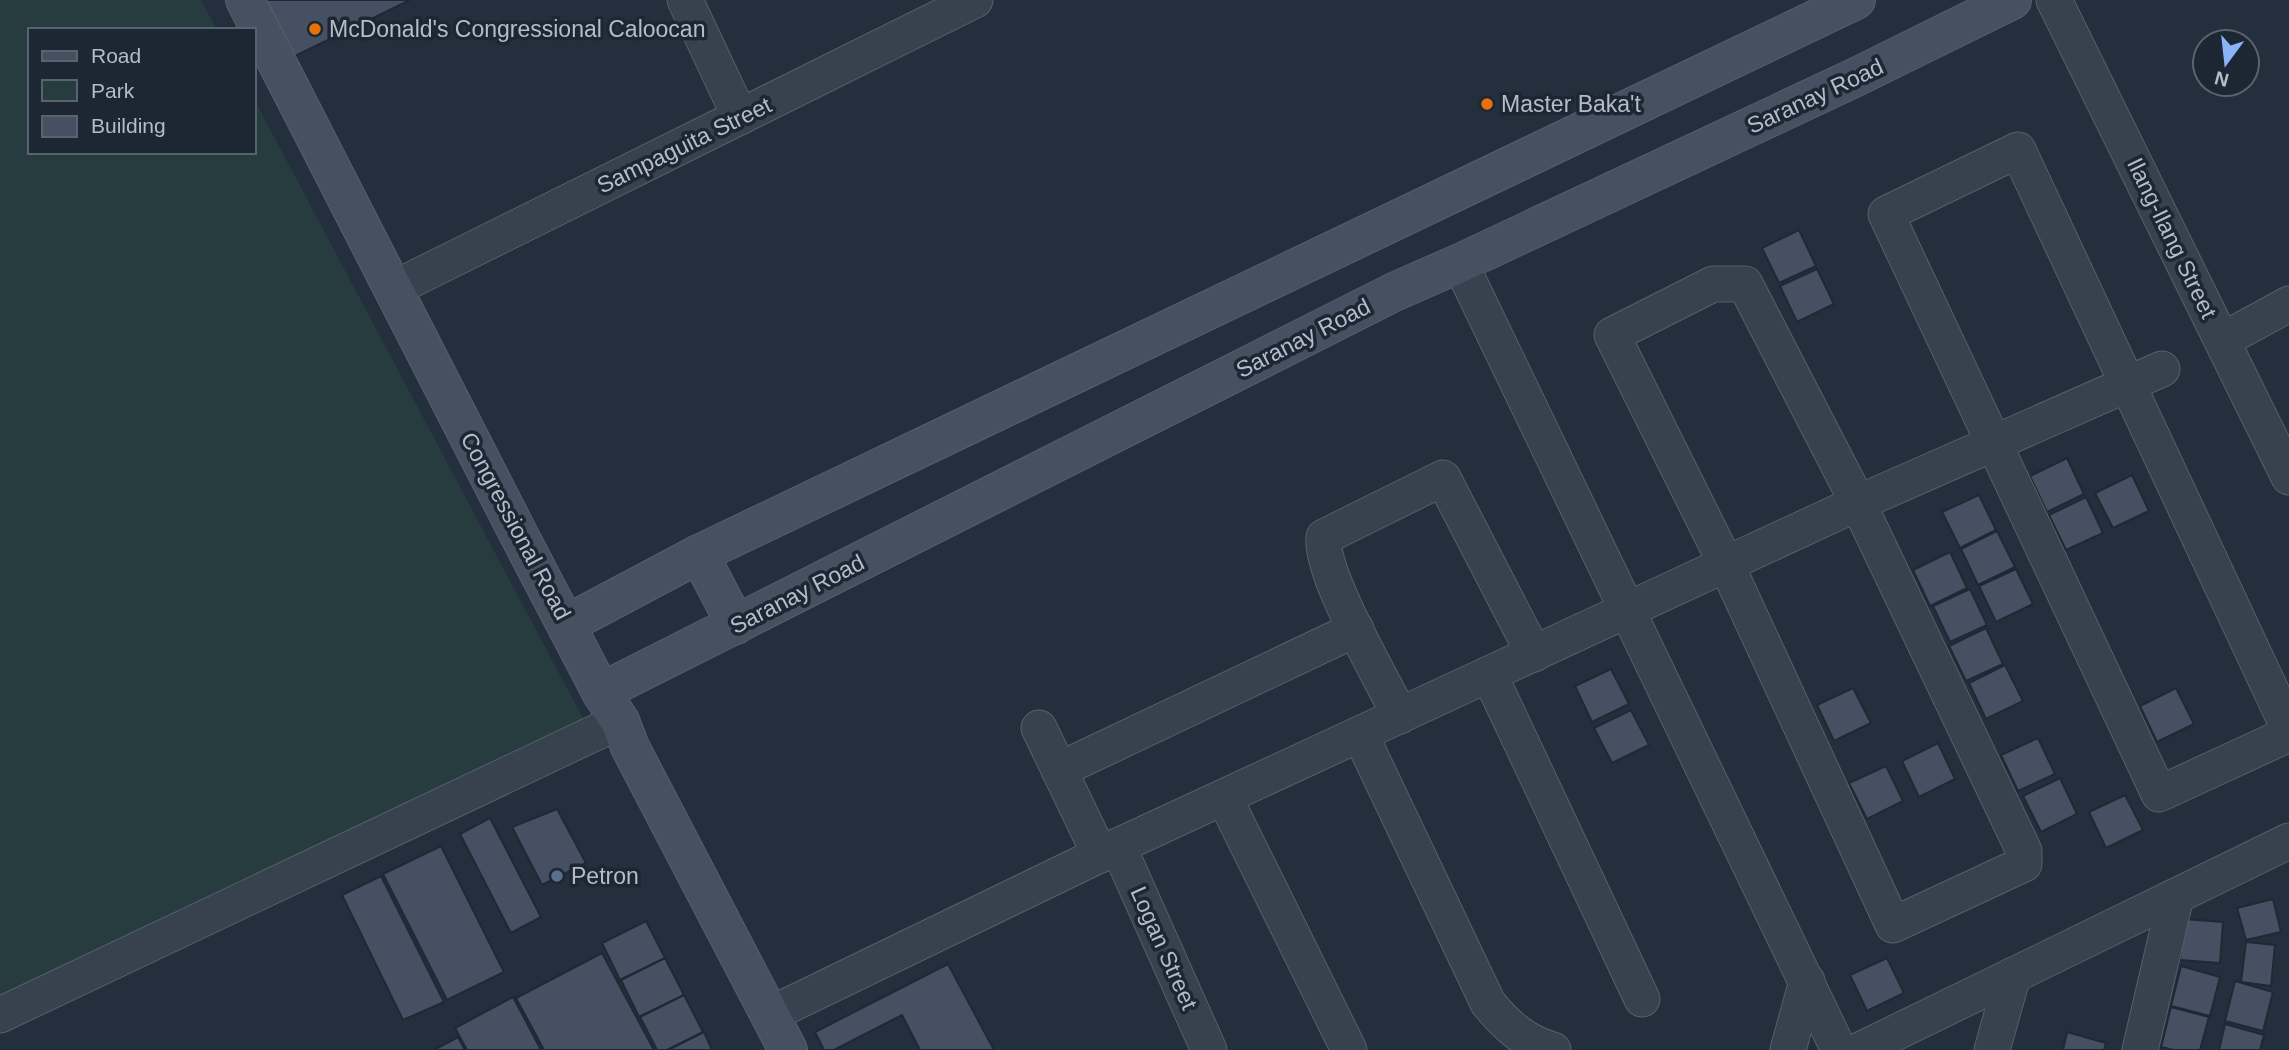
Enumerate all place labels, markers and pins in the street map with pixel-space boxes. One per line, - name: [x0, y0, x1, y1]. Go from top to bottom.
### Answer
- place label: McDonald's Congressional Caloocan: [329, 16, 705, 42]
- marker: McDonald's Congressional Caloocan: [307, 21, 323, 37]
- place label: Master Baka't: [1501, 91, 1641, 117]
- marker: Master Baka't: [1479, 96, 1495, 112]
- place label: Petron: [571, 863, 639, 889]
- marker: Petron: [549, 868, 565, 884]

